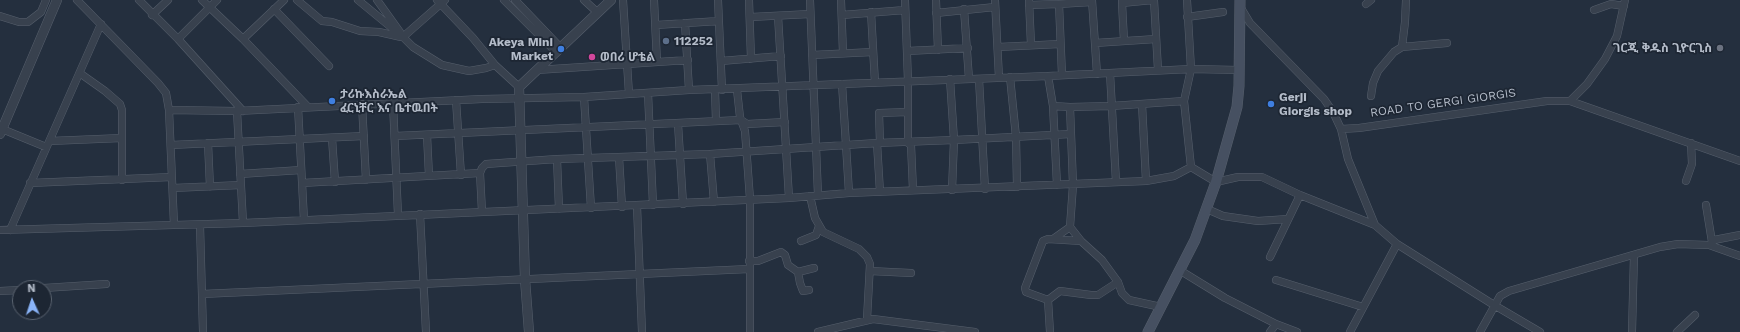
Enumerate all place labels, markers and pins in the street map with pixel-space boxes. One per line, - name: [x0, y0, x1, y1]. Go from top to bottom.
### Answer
- place label: 112252: [674, 34, 713, 48]
- place label: Akeya Mini Market: [489, 35, 553, 63]
- marker: 112252: [661, 36, 671, 46]
- place label: ገርጂ ቅዱስ ጊዮርጊስ: [1613, 41, 1712, 55]
- marker: ገርጂ ቅዱስ ጊዮርጊስ: [1715, 43, 1725, 53]
- marker: Akeya Mini Market: [556, 44, 566, 54]
- place label: ወበሪ ሆቴል: [600, 50, 655, 64]
- marker: ወበሪ ሆቴል: [587, 52, 597, 62]
- place label: ታሪኩእስራኤል ፈርኒቸር እና ቤተዉበት: [340, 87, 438, 115]
- place label: Gerji Giorgis shop: [1279, 90, 1352, 118]
- marker: ታሪኩእስራኤል ፈርኒቸር እና ቤተዉበት: [327, 96, 337, 106]
- marker: Gerji Giorgis shop: [1266, 99, 1276, 109]

